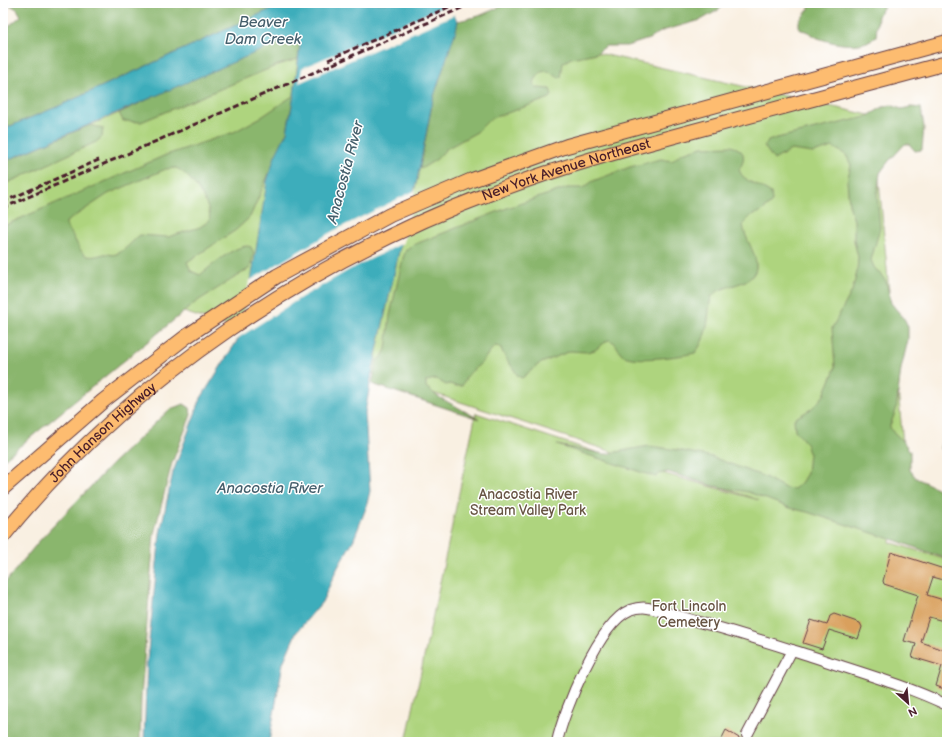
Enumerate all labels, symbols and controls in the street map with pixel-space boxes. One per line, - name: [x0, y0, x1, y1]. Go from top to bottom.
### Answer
- water label: Beaver Dam Creek: [225, 13, 302, 49]
- water label: Anacostia River: [322, 117, 369, 226]
- street label: New York Avenue Northeast: [479, 135, 653, 205]
- street label: John Hanson Highway: [46, 378, 160, 486]
- water label: Anacostia River: [216, 479, 324, 498]
- park label: Anacostia River Stream Valley Park: [470, 486, 586, 519]
- park label: Fort Lincoln Cemetery: [652, 598, 726, 631]
- north arrow: [888, 683, 928, 723]
- text: N: [906, 704, 919, 719]

